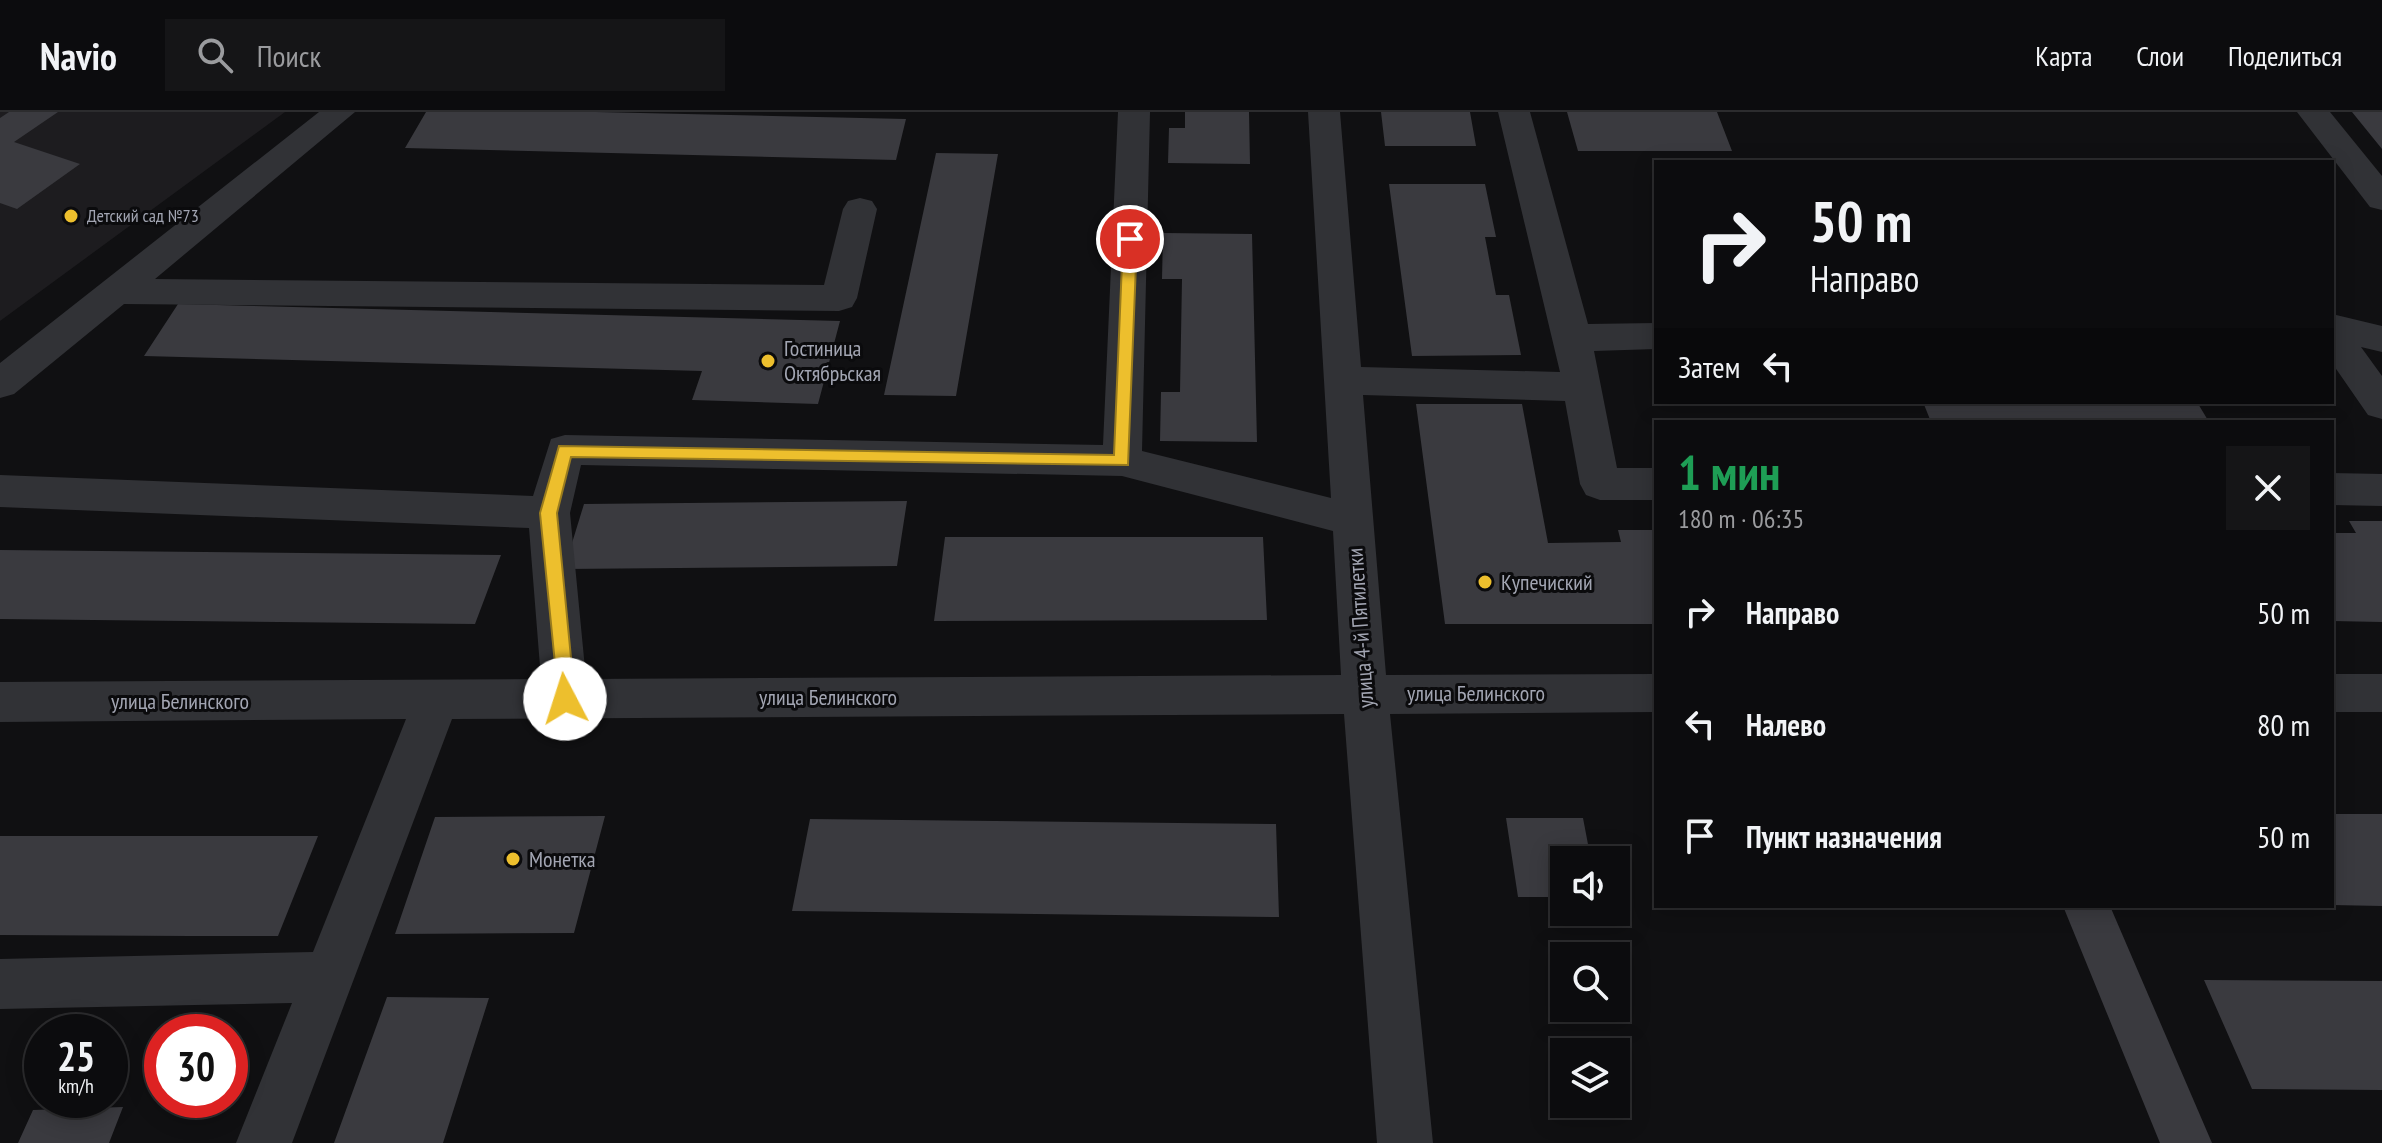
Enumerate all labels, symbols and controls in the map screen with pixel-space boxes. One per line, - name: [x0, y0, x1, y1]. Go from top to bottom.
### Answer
- search box: [165, 19, 725, 91]
- text: Navio: [40, 31, 117, 80]
- icon: search: [193, 33, 237, 77]
- text: Поиск: [257, 36, 321, 75]
- text: Карта: [2035, 37, 2092, 74]
- text: Слои: [2136, 37, 2184, 74]
- text: Поделиться: [2228, 37, 2342, 74]
- text: 50 m: [1810, 185, 1912, 257]
- icon: right: [1678, 192, 1782, 296]
- place label: Детский сад №73: [87, 204, 199, 227]
- pin: [1096, 205, 1164, 273]
- marker: Детский сад №73: [62, 207, 80, 225]
- icon: arrive: [1108, 217, 1152, 261]
- text: Направо: [1810, 255, 1919, 302]
- place label: Гостиница Октябрьская: [784, 334, 881, 387]
- icon: left: [1756, 344, 1800, 388]
- text: Затем: [1678, 347, 1740, 386]
- marker: Гостиница Октябрьская: [759, 352, 777, 370]
- text: 1 мин: [1678, 441, 1780, 503]
- button: close: [2226, 446, 2310, 530]
- text: 180 m · 06:35: [1678, 502, 1804, 535]
- street label: улица 4-й Пятилетки: [1340, 547, 1380, 709]
- place label: Купечиский: [1501, 568, 1593, 596]
- marker: Купечиский: [1476, 573, 1494, 591]
- icon: right: [1678, 590, 1722, 634]
- text: Направо: [1746, 593, 1839, 632]
- text: 50 m: [2257, 593, 2310, 632]
- position arrow: [523, 657, 607, 741]
- street label: улица Белинского: [1407, 679, 1545, 707]
- street label: улица Белинского: [759, 683, 897, 711]
- street label: улица Белинского: [111, 687, 249, 715]
- icon: left: [1678, 702, 1722, 746]
- text: Налево: [1746, 705, 1826, 744]
- text: 80 m: [2257, 705, 2310, 744]
- icon: arrive: [1678, 814, 1722, 858]
- text: Пункт назначения: [1746, 817, 1942, 856]
- text: 50 m: [2257, 817, 2310, 856]
- place label: Монетка: [529, 845, 596, 873]
- map controls: [1550, 846, 1630, 1118]
- button: sound: [1550, 846, 1630, 926]
- marker: Монетка: [504, 850, 522, 868]
- button: search: [1550, 942, 1630, 1022]
- speed limit sign: 30: [144, 1014, 248, 1118]
- text: 25: [57, 1030, 95, 1082]
- button: layers: [1550, 1038, 1630, 1118]
- text: km/h: [58, 1073, 94, 1099]

